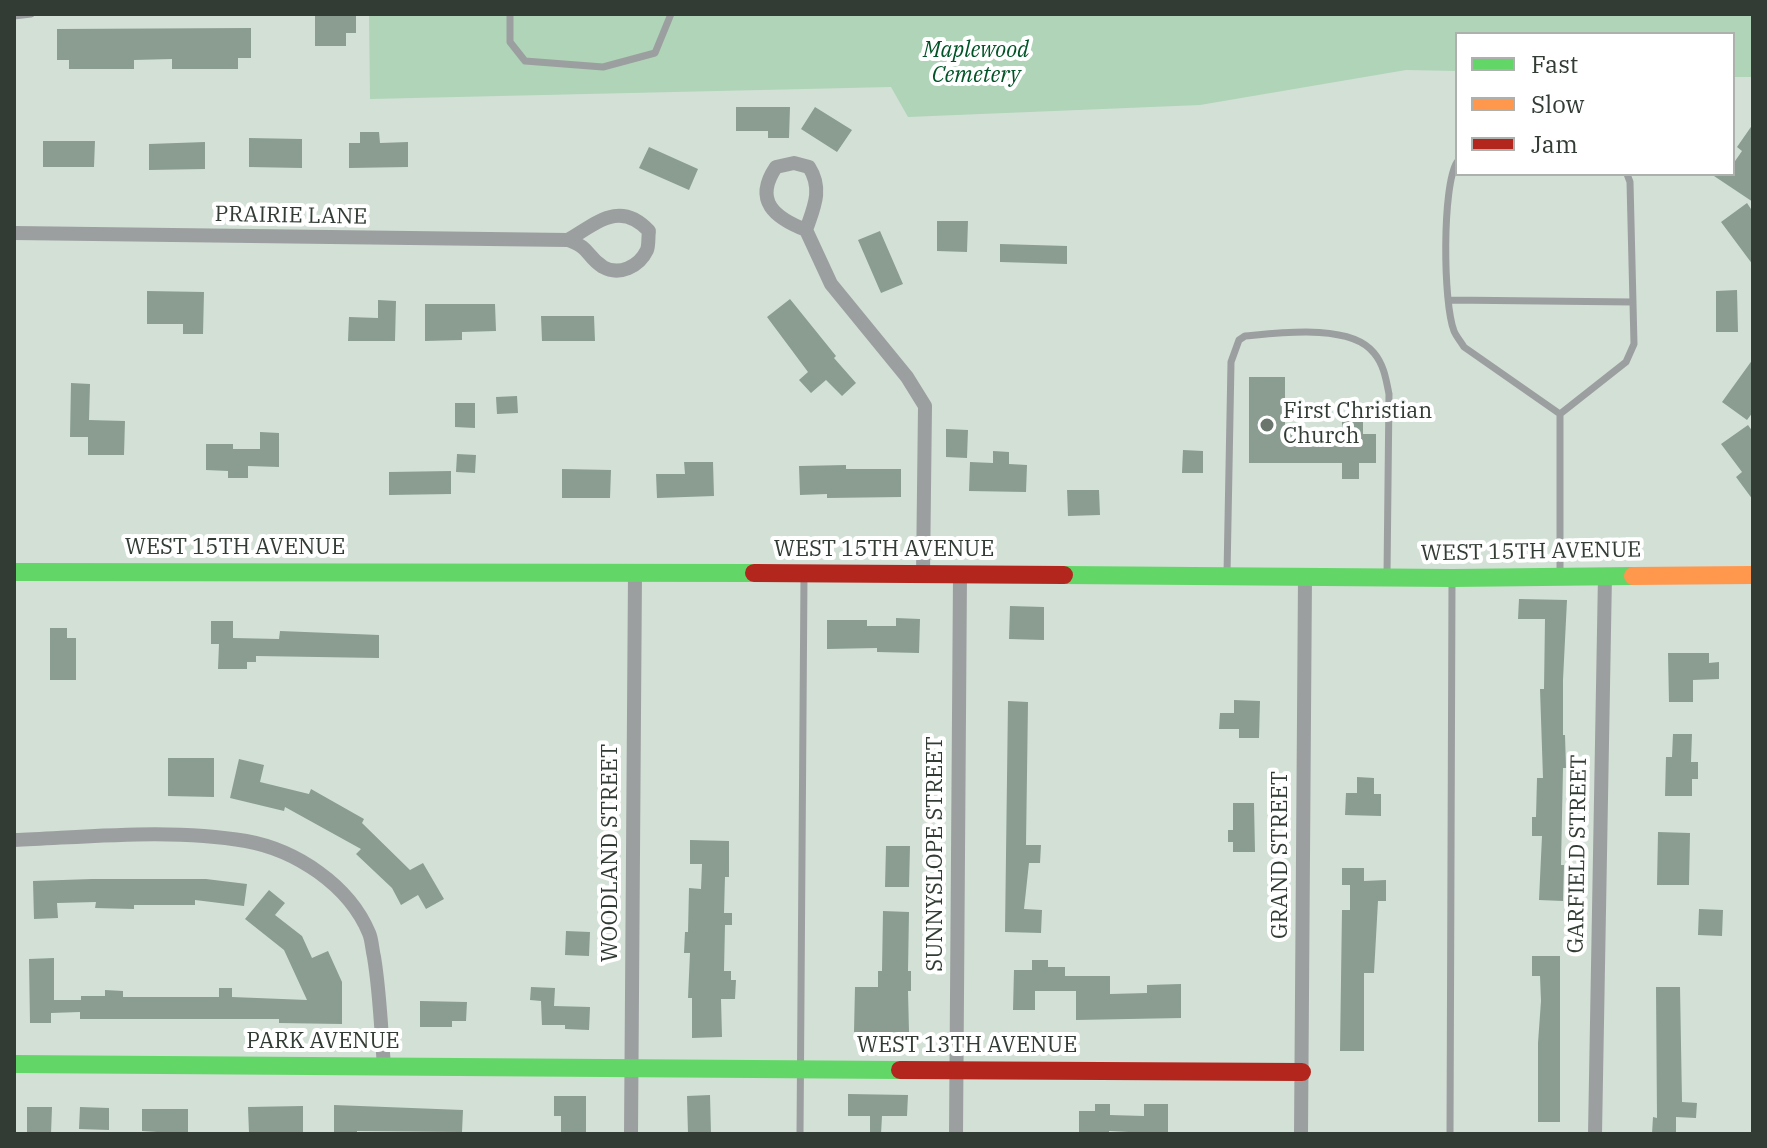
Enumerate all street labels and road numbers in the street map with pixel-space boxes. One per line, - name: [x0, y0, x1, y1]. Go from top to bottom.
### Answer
- street label: PRAIRIE LANE: [214, 201, 368, 231]
- street label: WEST 15TH AVENUE: [125, 535, 345, 561]
- street label: WEST 15TH AVENUE: [774, 537, 994, 563]
- street label: WEST 15TH AVENUE: [1420, 537, 1642, 567]
- street label: SUNNYSLOPE STREET: [923, 736, 949, 972]
- street label: WOODLAND STREET: [598, 744, 624, 962]
- street label: GARFIELD STREET: [1563, 754, 1593, 954]
- street label: GRAND STREET: [1268, 771, 1294, 939]
- street label: PARK AVENUE: [246, 1029, 400, 1055]
- street label: WEST 13TH AVENUE: [857, 1033, 1077, 1059]

